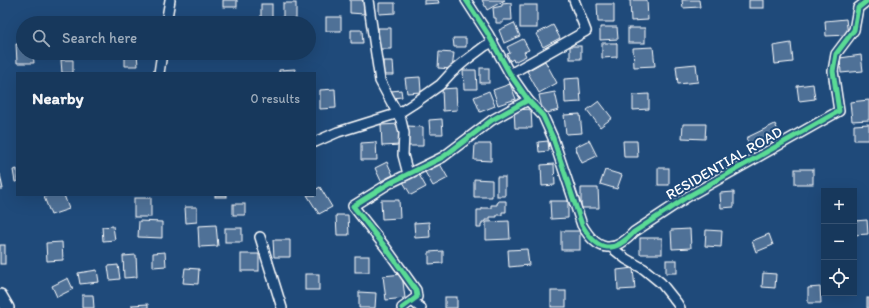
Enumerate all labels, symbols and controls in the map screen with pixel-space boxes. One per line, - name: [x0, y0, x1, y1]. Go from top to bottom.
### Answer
- search box: [16, 16, 316, 60]
- icon: search: [30, 27, 52, 49]
- text: Search here: [62, 29, 137, 47]
- text: Nearby: [32, 88, 84, 108]
- text: 0 results: [250, 91, 300, 106]
- street label: RESIDENTIAL ROAD: [663, 122, 785, 204]
- map controls: [821, 188, 857, 296]
- button: +: [821, 188, 857, 224]
- button: −: [821, 224, 857, 260]
- button: locate: [821, 260, 857, 296]

